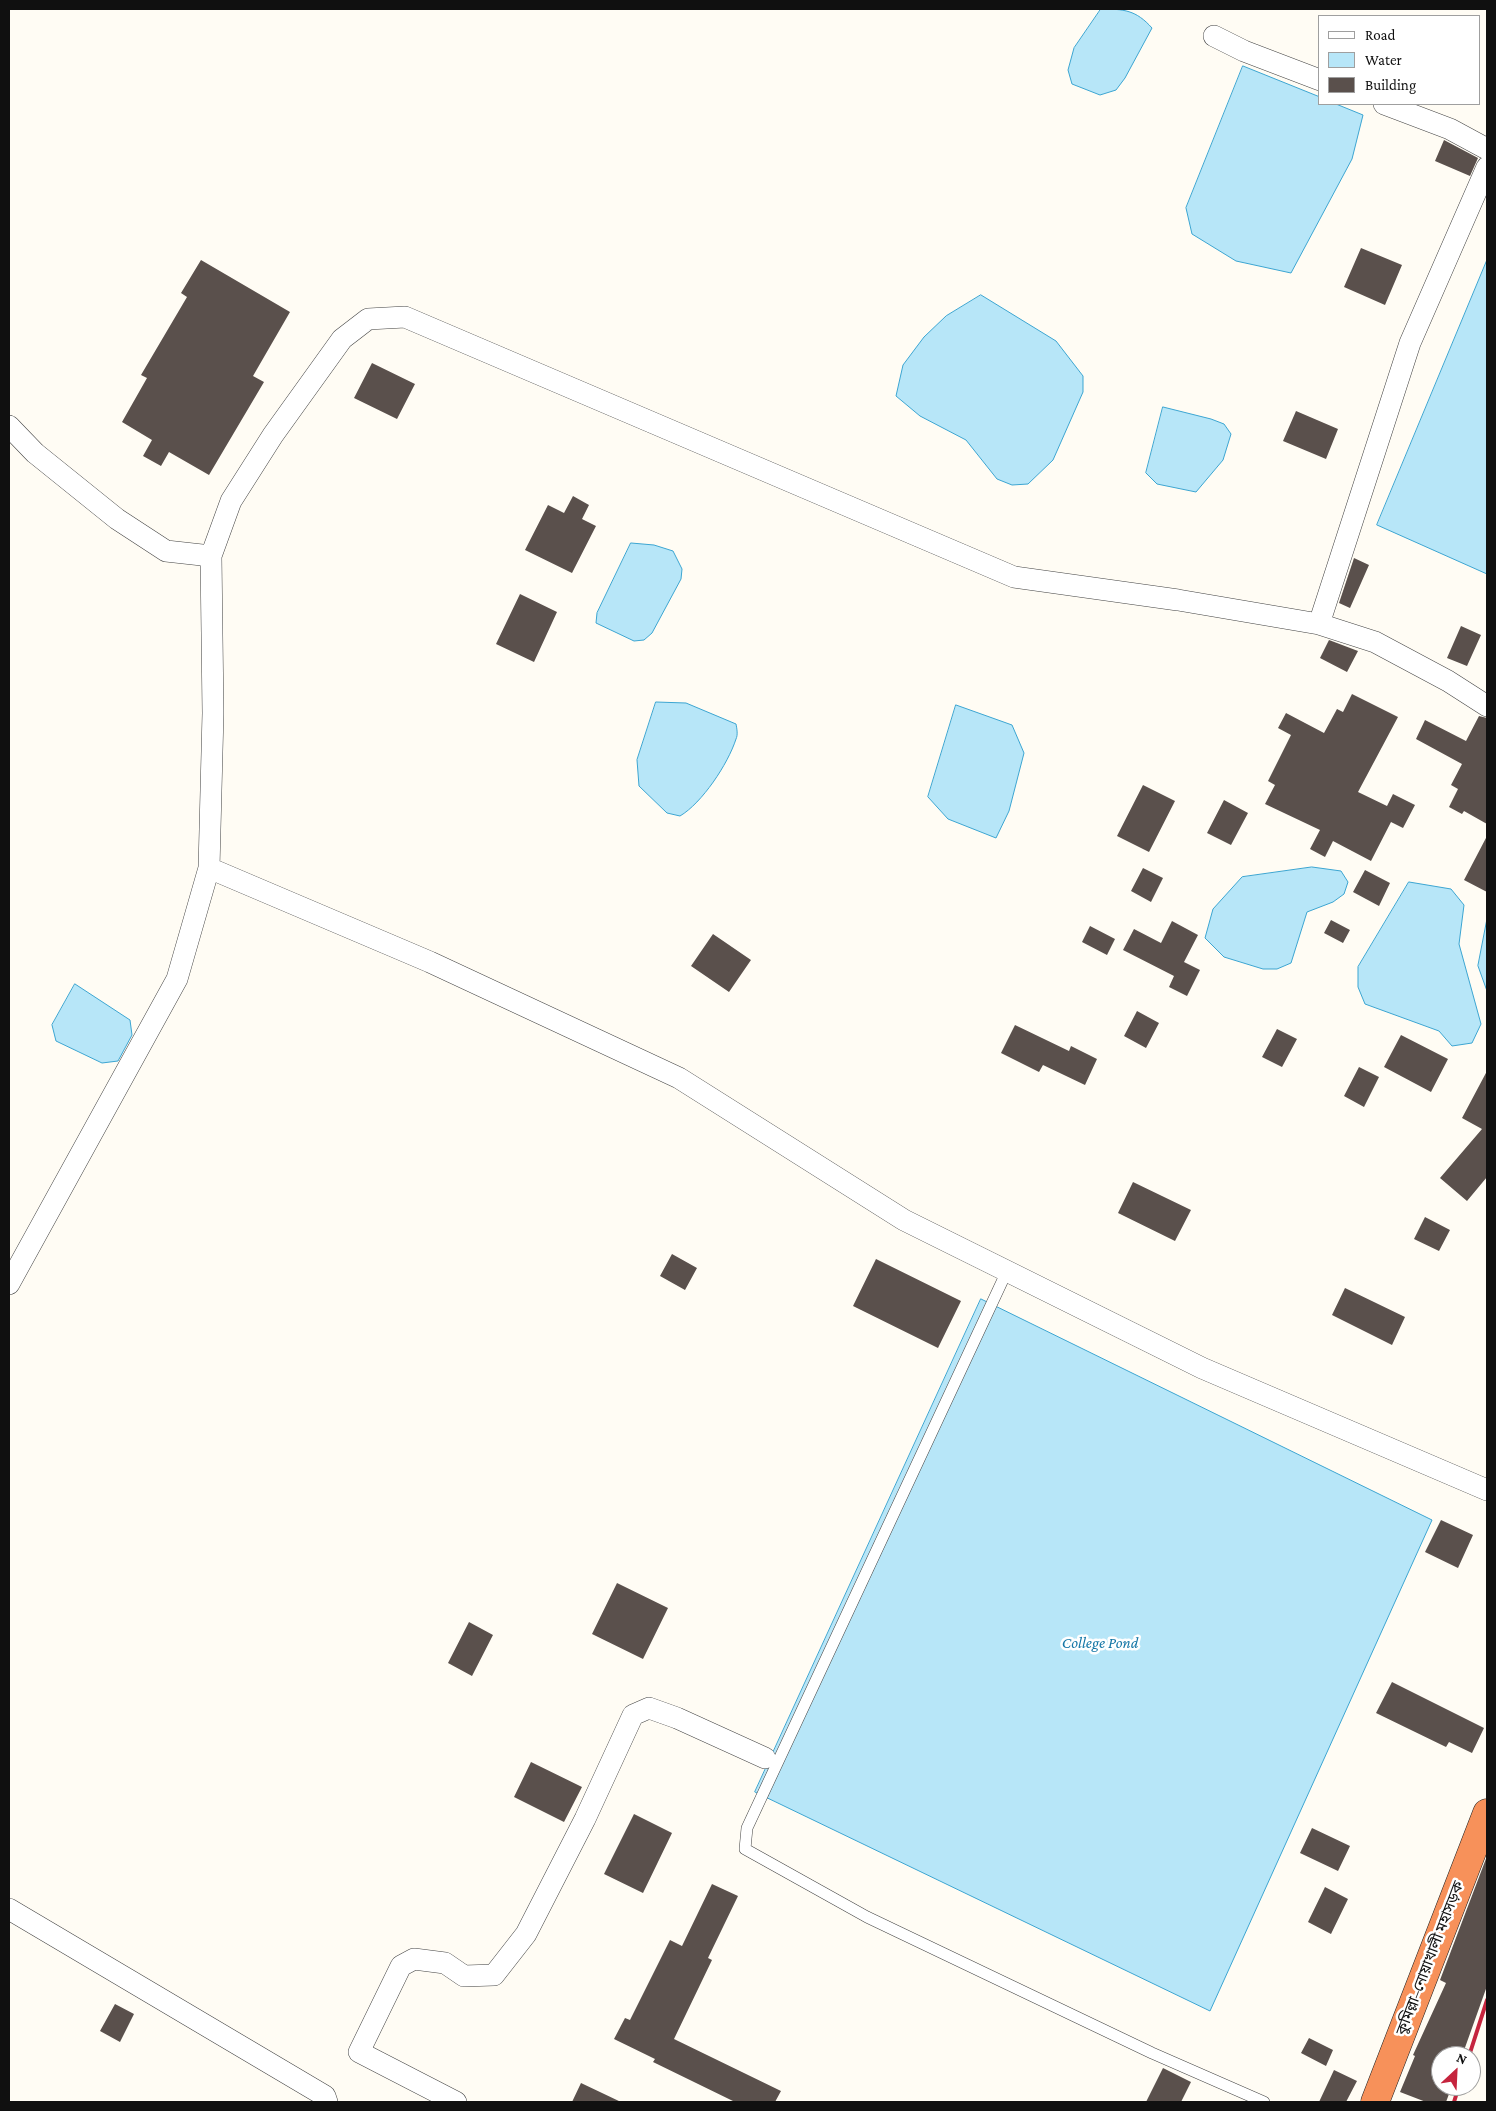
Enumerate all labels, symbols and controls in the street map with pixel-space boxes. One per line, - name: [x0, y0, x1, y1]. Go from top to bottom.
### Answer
- legend: [1318, 15, 1481, 105]
- text: Road: [1365, 27, 1395, 43]
- text: Water: [1365, 52, 1402, 68]
- text: Building: [1365, 77, 1416, 93]
- water label: College Pond: [1062, 1633, 1138, 1653]
- street label: কুমিল্লা–নোয়াখালী মহাসড়ক: [1392, 1879, 1468, 2037]
- north arrow: [1431, 2046, 1481, 2096]
- text: N: [1454, 2049, 1470, 2068]

